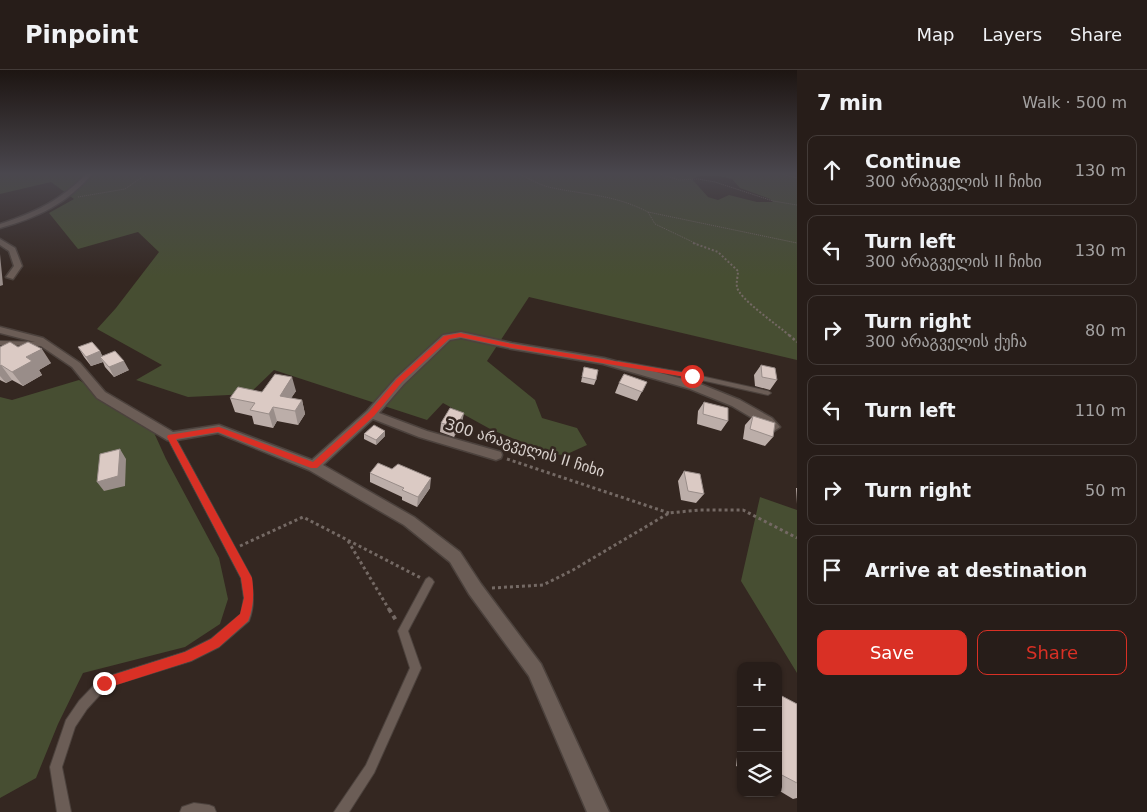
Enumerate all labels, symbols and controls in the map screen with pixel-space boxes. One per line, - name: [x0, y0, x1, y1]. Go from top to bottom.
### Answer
- text: Pinpoint: [25, 21, 138, 49]
- text: Map: [916, 24, 954, 45]
- text: Layers: [982, 24, 1042, 45]
- text: Share: [1070, 24, 1122, 45]
- text: 7 min: [817, 91, 883, 115]
- text: Walk · 500 m: [1022, 93, 1127, 112]
- text: Continue: [865, 150, 961, 172]
- icon: ahead: [818, 156, 846, 184]
- text: 130 m: [1075, 161, 1126, 180]
- text: 300 არაგველის II ჩიხი: [865, 172, 1042, 191]
- text: Turn left: [865, 230, 956, 252]
- icon: left: [818, 236, 846, 264]
- text: 130 m: [1075, 241, 1126, 260]
- text: 300 არაგველის II ჩიხი: [865, 252, 1042, 271]
- text: Turn right: [865, 310, 971, 332]
- icon: right: [818, 316, 846, 344]
- text: 80 m: [1085, 321, 1126, 340]
- text: 300 არაგველის ქუჩა: [865, 332, 1027, 351]
- route start: [681, 365, 704, 388]
- icon: left: [818, 396, 846, 424]
- text: Turn left: [865, 399, 956, 421]
- text: 110 m: [1075, 401, 1126, 420]
- street label: 300 არაგველის II ჩიხი: [443, 415, 607, 481]
- icon: right: [818, 476, 846, 504]
- text: Turn right: [865, 479, 971, 501]
- text: 50 m: [1085, 481, 1126, 500]
- icon: arrive: [818, 556, 846, 584]
- text: Arrive at destination: [865, 559, 1087, 581]
- button: Save: [817, 630, 967, 675]
- button: Share: [977, 630, 1127, 675]
- map controls: [737, 662, 782, 797]
- button: +: [737, 662, 782, 707]
- route end: [93, 672, 116, 695]
- button: −: [737, 707, 782, 752]
- button: layers: [737, 752, 782, 797]

